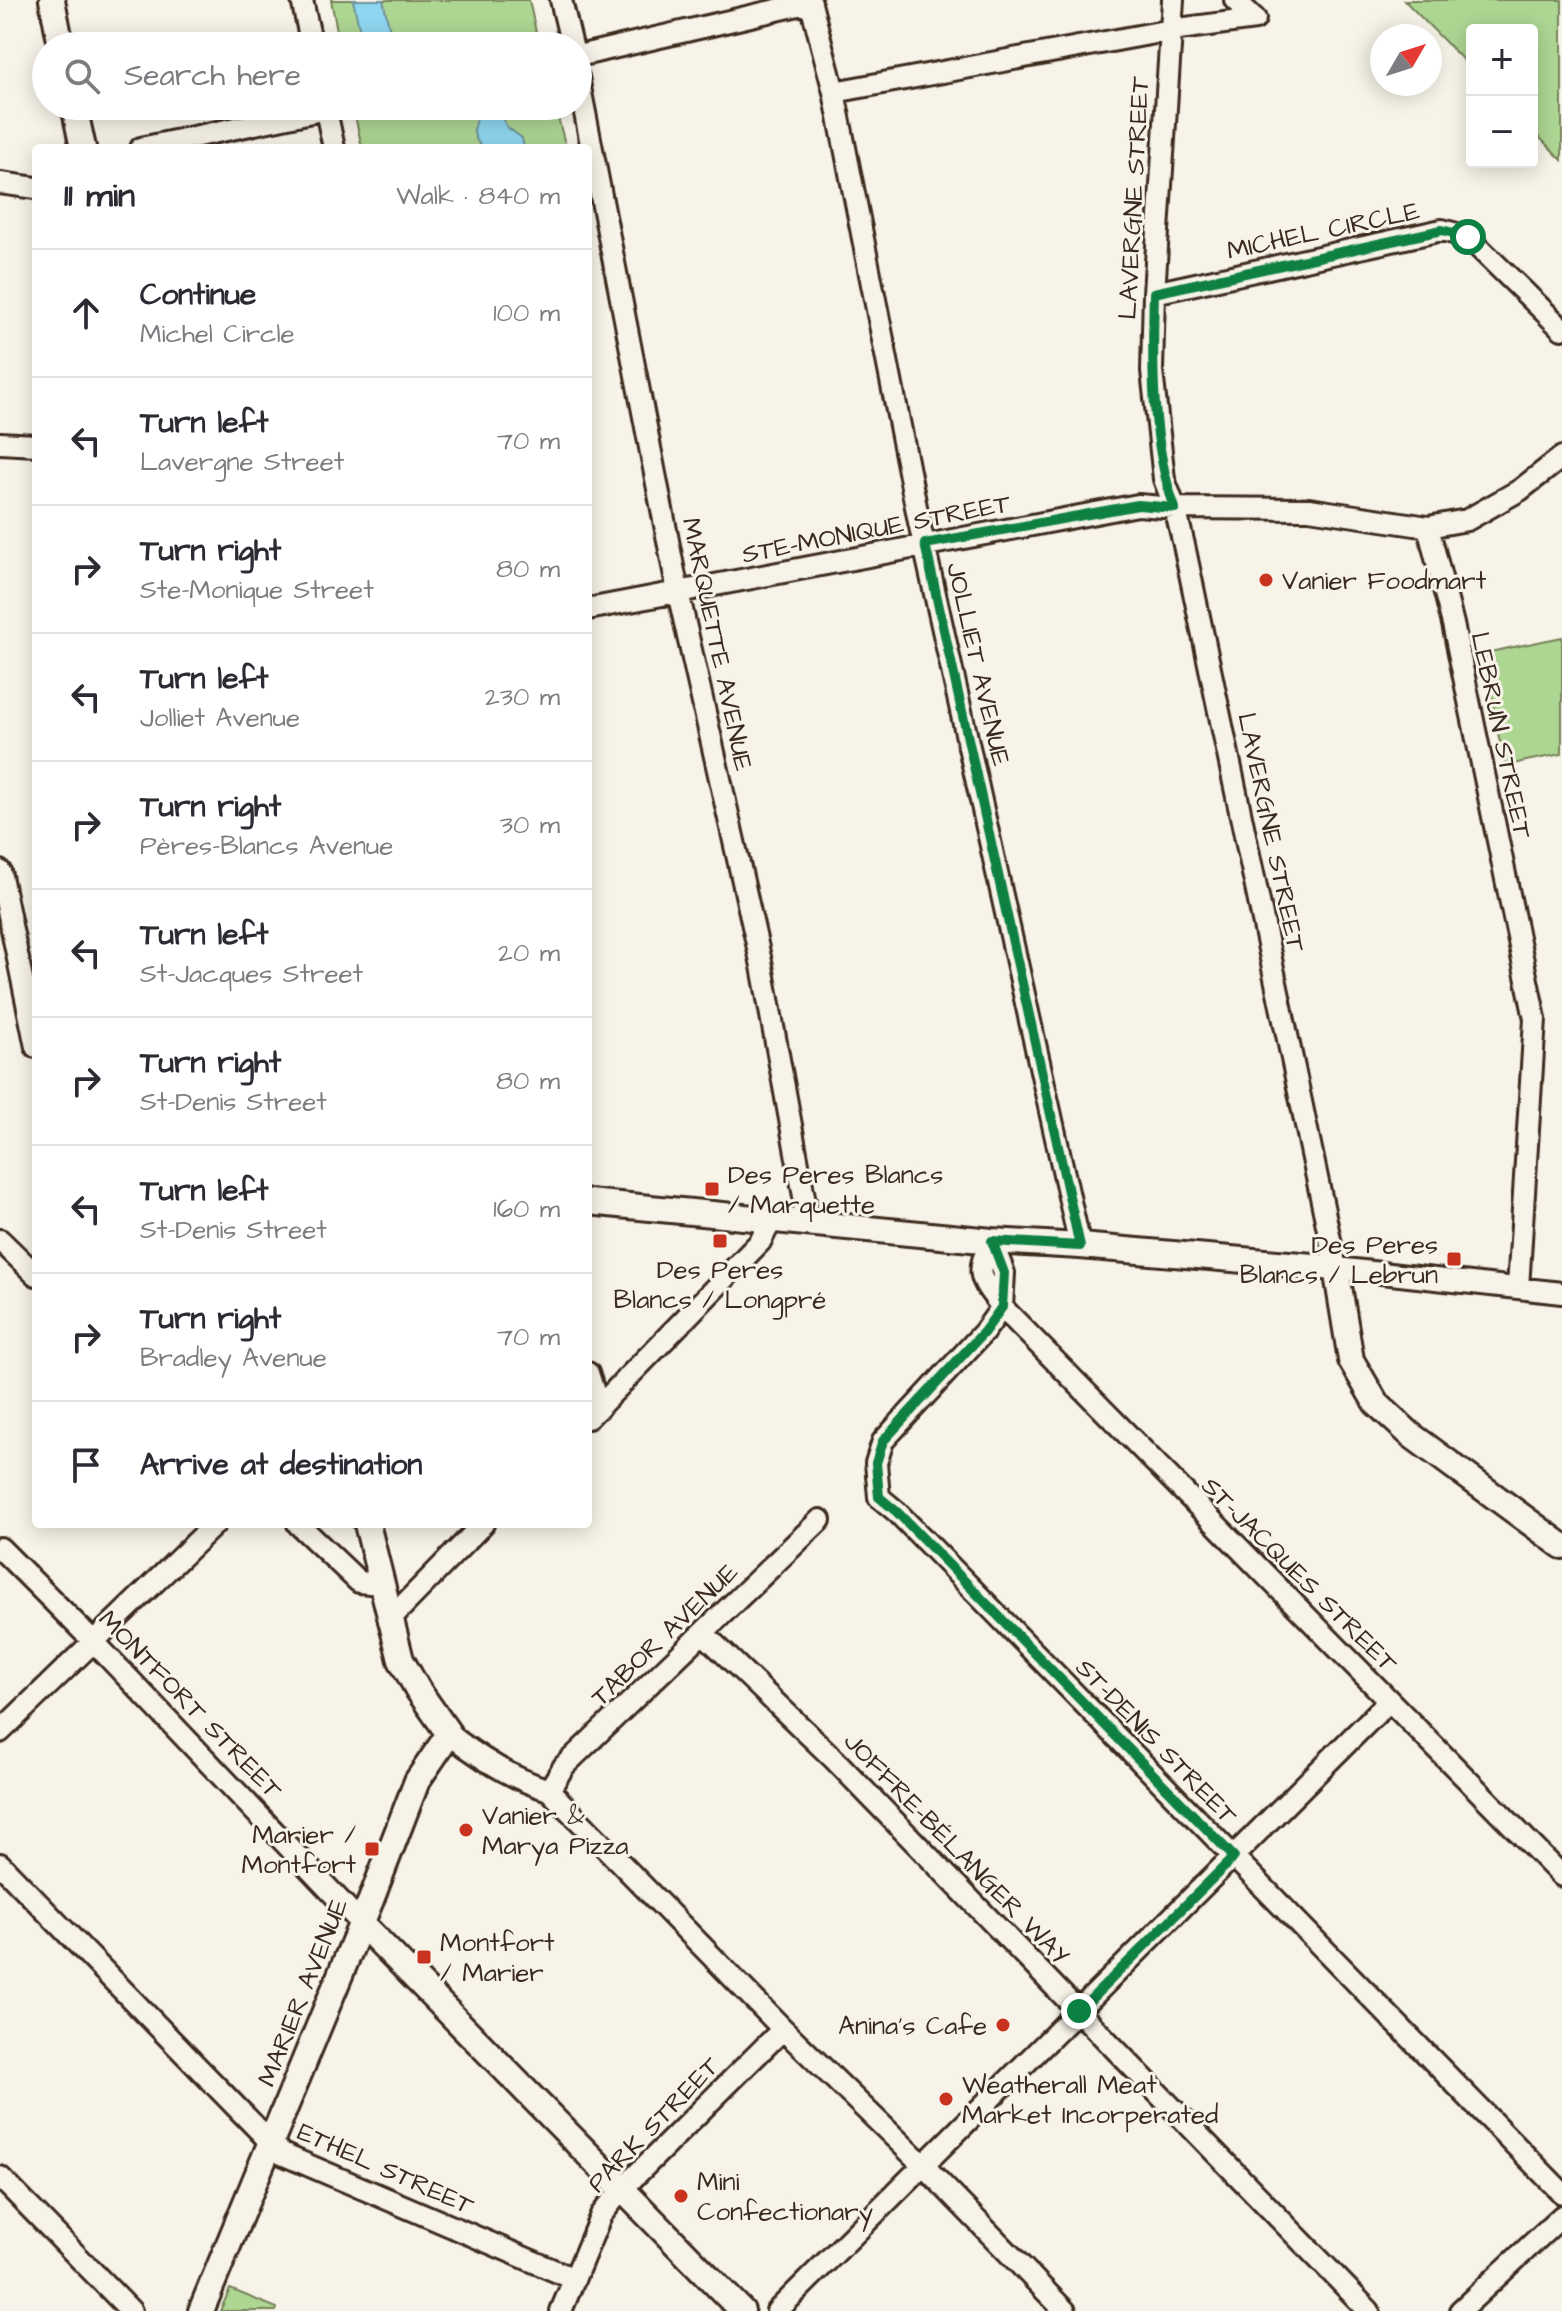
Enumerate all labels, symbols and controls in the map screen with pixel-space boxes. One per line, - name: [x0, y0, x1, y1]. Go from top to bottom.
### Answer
- north arrow: [1370, 24, 1442, 96]
- map controls: [1466, 24, 1538, 168]
- button: +: [1466, 24, 1538, 96]
- search box: [32, 32, 592, 120]
- icon: search: [60, 54, 104, 98]
- text: Search here: [124, 55, 301, 97]
- street label: LAVERGNE STREET: [1110, 75, 1158, 321]
- button: −: [1466, 96, 1538, 168]
- text: 11 min: [64, 172, 135, 220]
- text: Walk · 840 m: [396, 178, 560, 214]
- street label: MICHEL CIRCLE: [1224, 193, 1423, 269]
- route start: [1450, 219, 1486, 255]
- text: Continue: [140, 274, 256, 316]
- icon: ahead: [64, 291, 108, 335]
- text: 100 m: [493, 295, 560, 331]
- text: Michel Circle: [140, 316, 295, 352]
- text: Turn left: [140, 402, 268, 444]
- icon: left: [64, 419, 108, 463]
- text: 70 m: [497, 423, 560, 459]
- text: Lavergne Street: [140, 444, 344, 480]
- street label: STE-MONIQUE STREET: [739, 485, 1014, 573]
- street label: MARQUETTE AVENUE: [673, 514, 761, 774]
- text: Turn right: [140, 530, 281, 572]
- icon: right: [64, 547, 108, 591]
- text: 80 m: [496, 551, 560, 587]
- street label: JOLLIET AVENUE: [937, 559, 1019, 769]
- place label: Vanier Foodmart: [1282, 563, 1487, 599]
- marker: Vanier Foodmart: [1257, 571, 1275, 589]
- text: Ste-Monique Street: [140, 572, 374, 608]
- street label: LEBRUN STREET: [1462, 629, 1541, 843]
- text: Turn left: [140, 658, 268, 700]
- icon: left: [64, 675, 108, 719]
- text: 230 m: [485, 679, 560, 715]
- text: Jolliet Avenue: [140, 700, 300, 736]
- street label: LAVERGNE STREET: [1228, 709, 1314, 956]
- text: Turn right: [140, 786, 281, 828]
- icon: right: [64, 803, 108, 847]
- text: 30 m: [500, 807, 560, 843]
- text: Pères-Blancs Avenue: [140, 828, 393, 864]
- text: Turn left: [140, 914, 268, 956]
- icon: left: [64, 931, 108, 975]
- text: 20 m: [498, 935, 560, 971]
- text: St-Jacques Street: [140, 956, 363, 992]
- text: Turn right: [140, 1042, 281, 1084]
- icon: right: [64, 1059, 108, 1103]
- text: 80 m: [496, 1063, 560, 1099]
- text: St-Denis Street: [140, 1084, 327, 1120]
- place label: Des Peres Blancs / Marquette: [728, 1157, 943, 1223]
- text: Turn left: [140, 1170, 268, 1212]
- marker: Des Peres Blancs / Marquette: [703, 1180, 721, 1198]
- icon: left: [64, 1187, 108, 1231]
- text: 160 m: [493, 1191, 560, 1227]
- text: St-Denis Street: [140, 1212, 327, 1248]
- place label: Des Peres Blancs / Lebrun: [1240, 1227, 1438, 1293]
- marker: Des Peres Blancs / Longpré: [711, 1232, 729, 1250]
- marker: Des Peres Blancs / Lebrun: [1445, 1250, 1463, 1268]
- place label: Des Peres Blancs / Longpré: [614, 1252, 826, 1320]
- text: Turn right: [140, 1298, 281, 1340]
- icon: right: [64, 1315, 108, 1359]
- text: 70 m: [497, 1319, 560, 1355]
- text: Bradley Avenue: [140, 1340, 327, 1376]
- icon: arrive: [64, 1443, 108, 1487]
- text: Arrive at destination: [140, 1444, 422, 1486]
- street label: ST-JACQUES STREET: [1193, 1469, 1406, 1681]
- street label: TABOR AVENUE: [583, 1555, 746, 1714]
- street label: MONTFORT STREET: [90, 1602, 291, 1808]
- street label: ST-DENIS STREET: [1067, 1650, 1246, 1834]
- street label: JOFFRE-BÉLANGER WAY: [835, 1724, 1077, 1973]
- place label: Vanier & Marya Pizza: [482, 1798, 628, 1866]
- place label: Marier / Montfort: [241, 1817, 356, 1883]
- marker: Vanier & Marya Pizza: [457, 1821, 475, 1839]
- marker: Marier / Montfort: [363, 1840, 381, 1858]
- street label: MARIER AVENUE: [249, 1893, 357, 2092]
- place label: Montfort / Marier: [440, 1925, 555, 1991]
- marker: Montfort / Marier: [415, 1948, 433, 1966]
- route end: [1061, 1993, 1097, 2029]
- place label: Anina's Cafe: [838, 2008, 987, 2044]
- marker: Anina's Cafe: [994, 2016, 1012, 2034]
- street label: PARK STREET: [580, 2048, 728, 2201]
- place label: Weatherall Meat Market Incorperated: [962, 2067, 1218, 2133]
- marker: Weatherall Meat Market Incorperated: [937, 2090, 955, 2108]
- street label: ETHEL STREET: [292, 2114, 480, 2224]
- place label: Mini Confectionary: [697, 2164, 873, 2232]
- marker: Mini Confectionary: [672, 2187, 690, 2205]

